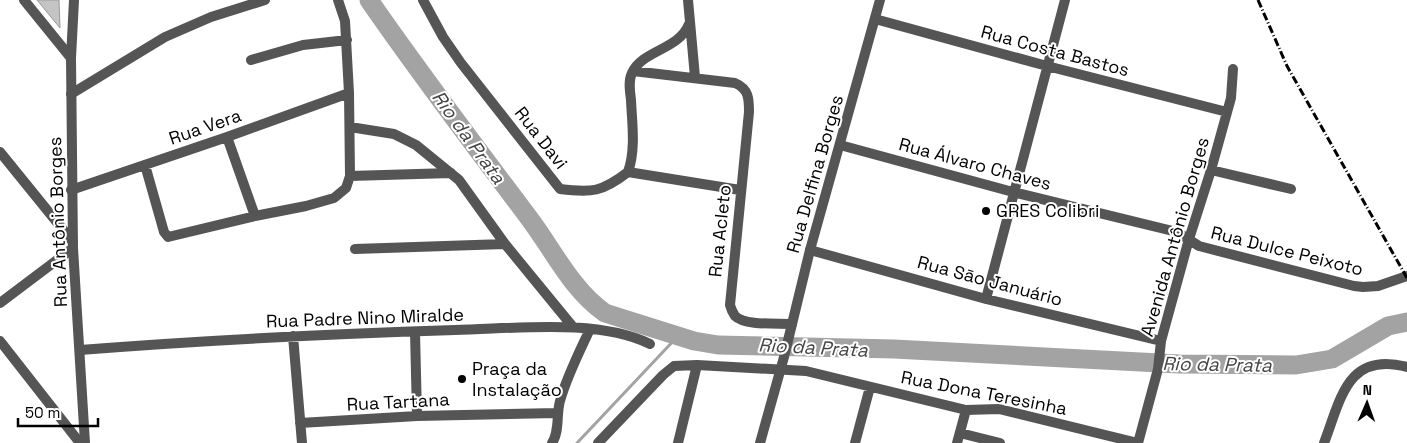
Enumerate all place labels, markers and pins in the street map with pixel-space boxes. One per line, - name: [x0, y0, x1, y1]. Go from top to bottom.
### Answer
- place label: GRES Colibri: [996, 199, 1099, 222]
- marker: GRES Colibri: [980, 205, 992, 217]
- place label: Praça da Instalação: [472, 357, 562, 401]
- marker: Praça da Instalação: [456, 373, 468, 385]

